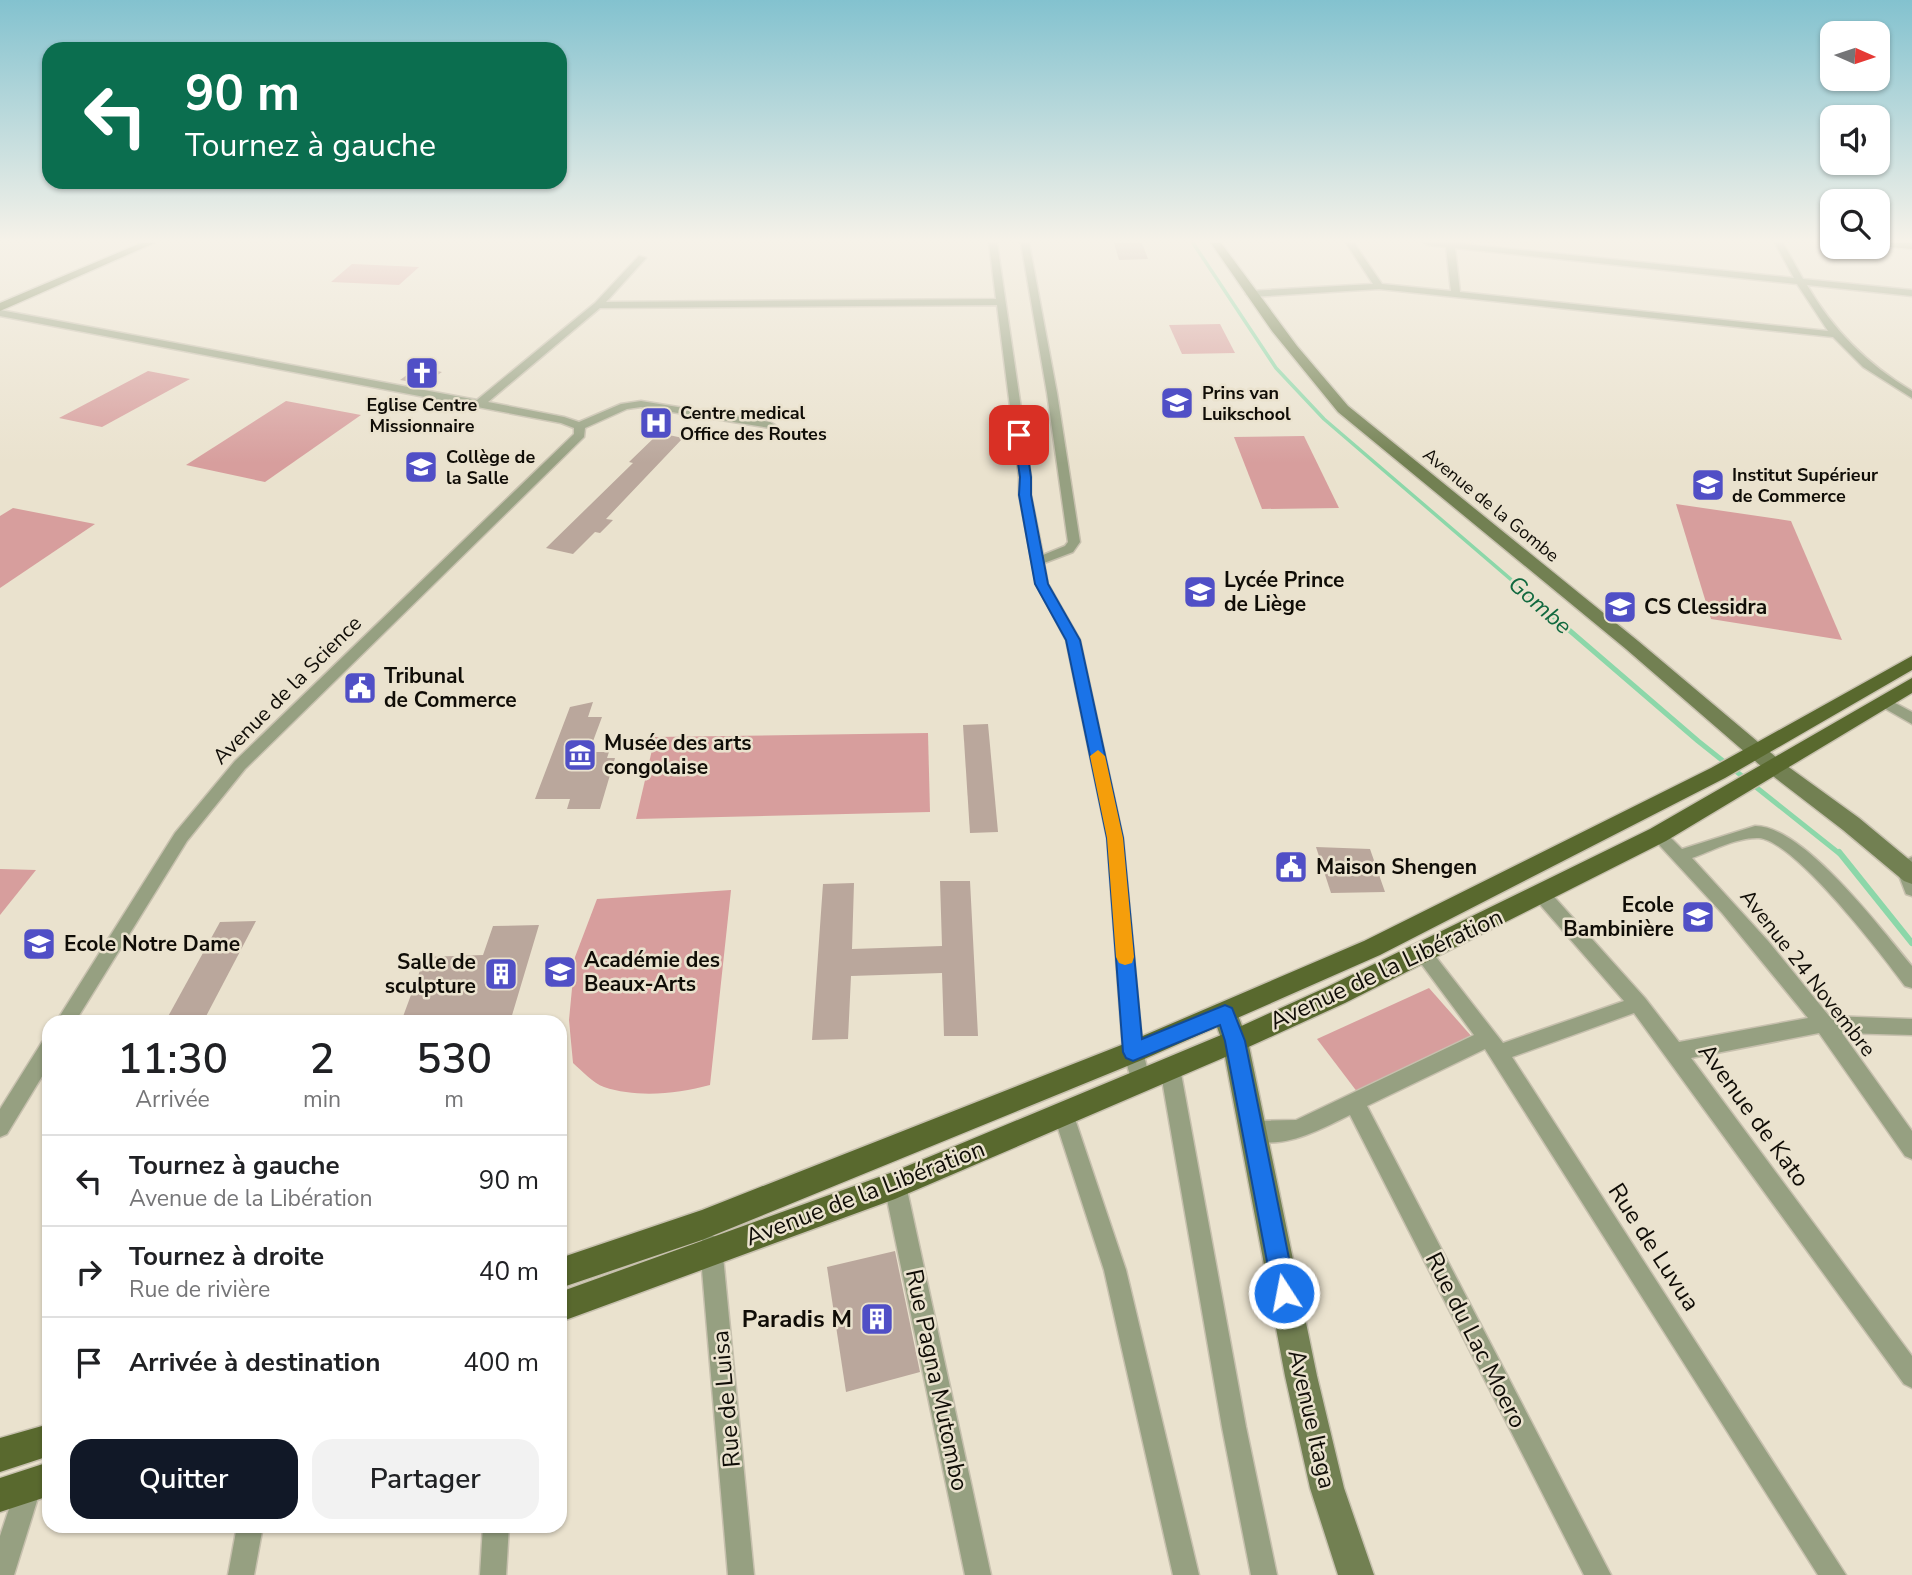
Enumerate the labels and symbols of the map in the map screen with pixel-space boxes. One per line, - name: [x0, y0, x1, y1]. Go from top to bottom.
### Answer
- north arrow: [1820, 21, 1890, 91]
- church icon: Eglise Centre Missionnaire: [403, 354, 441, 392]
- place label: Prins van Luikschool: [1202, 381, 1291, 426]
- school or university icon: Prins van Luikschool: [1158, 384, 1196, 422]
- place label: Eglise Centre Missionnaire: [367, 393, 478, 438]
- place label: Centre medical Office des Routes: [680, 401, 827, 446]
- hospital icon: Centre medical Office des Routes: [637, 404, 675, 442]
- pin: [989, 405, 1049, 465]
- street label: Avenue de la Gombe: [1418, 443, 1564, 567]
- place label: Collège de la Salle: [446, 445, 535, 490]
- school or university icon: Collège de la Salle: [402, 448, 440, 486]
- place label: Institut Supérieur de Commerce: [1732, 463, 1878, 508]
- school or university icon: Institut Supérieur de Commerce: [1689, 466, 1727, 504]
- place label: Lycée Prince de Liège: [1224, 566, 1344, 618]
- water label: Gombe: [1502, 569, 1578, 641]
- school or university icon: Lycée Prince de Liège: [1181, 573, 1219, 611]
- school or university icon: CS Clessidra: [1601, 588, 1639, 626]
- place label: CS Clessidra: [1644, 593, 1767, 621]
- street label: Avenue de la Science: [206, 609, 368, 771]
- place label: Tribunal de Commerce: [384, 662, 517, 714]
- public building icon: Tribunal de Commerce: [341, 669, 379, 707]
- place label: Musée des arts congolaise: [604, 729, 752, 781]
- museum icon: Musée des arts congolaise: [561, 736, 599, 774]
- public building icon: Maison Shengen: [1272, 848, 1310, 886]
- place label: Maison Shengen: [1316, 853, 1477, 881]
- street label: Avenue 24 Novembre: [1734, 884, 1882, 1062]
- place label: Ecole Bambinière: [1563, 891, 1674, 943]
- school or university icon: Ecole Bambinière: [1679, 898, 1717, 936]
- street label: Avenue de la Libération: [1264, 901, 1508, 1037]
- school or university icon: Ecole Notre Dame: [20, 925, 58, 963]
- place label: Ecole Notre Dame: [64, 930, 240, 958]
- place label: Académie des Beaux-Arts: [584, 946, 720, 998]
- place label: Salle de sculpture: [385, 948, 476, 1000]
- school or university icon: Académie des Beaux-Arts: [541, 953, 579, 991]
- building icon: Salle de sculpture: [482, 955, 520, 993]
- street label: Avenue de Kato: [1691, 1037, 1817, 1193]
- street label: Avenue de la Libération: [741, 1133, 989, 1253]
- street label: Rue de Luvua: [1601, 1177, 1707, 1317]
- street label: Rue du Lac Moero: [1418, 1247, 1534, 1433]
- position arrow: [1247, 1256, 1321, 1330]
- street label: Rue Pagna Mutombo: [898, 1266, 976, 1494]
- building icon: Paradis M: [858, 1300, 896, 1338]
- place label: Paradis M: [742, 1303, 852, 1335]
- street label: Rue de Luisa: [704, 1329, 748, 1469]
- street label: Avenue Itaga: [1280, 1346, 1344, 1492]

